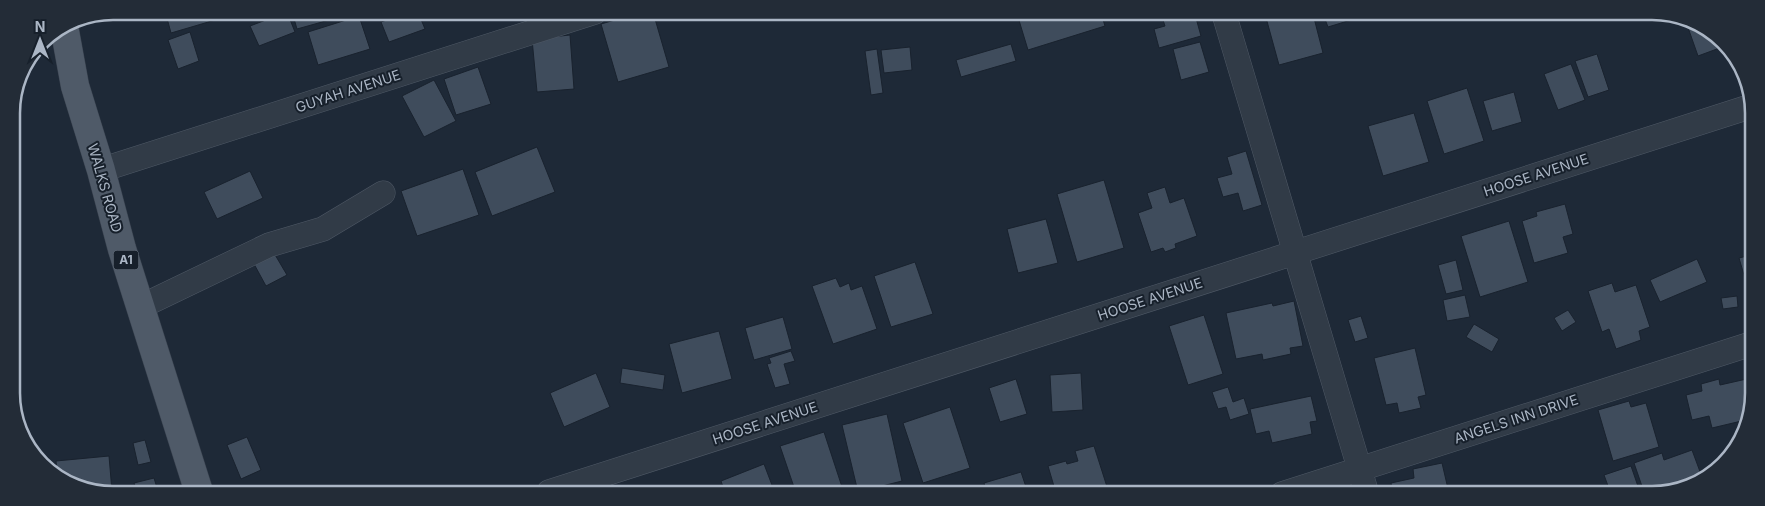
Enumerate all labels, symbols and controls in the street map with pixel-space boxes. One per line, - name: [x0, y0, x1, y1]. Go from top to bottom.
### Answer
- north arrow: [15, 15, 65, 65]
- text: N: [35, 18, 45, 35]
- street label: GUYAH AVENUE: [293, 66, 403, 116]
- street label: WALKS ROAD: [85, 141, 126, 234]
- street label: HOOSE AVENUE: [1481, 150, 1590, 199]
- road number: A1: [114, 250, 138, 270]
- street label: HOOSE AVENUE: [1095, 274, 1204, 323]
- street label: ANGELS INN DRIVE: [1452, 390, 1580, 447]
- street label: HOOSE AVENUE: [710, 398, 819, 447]

